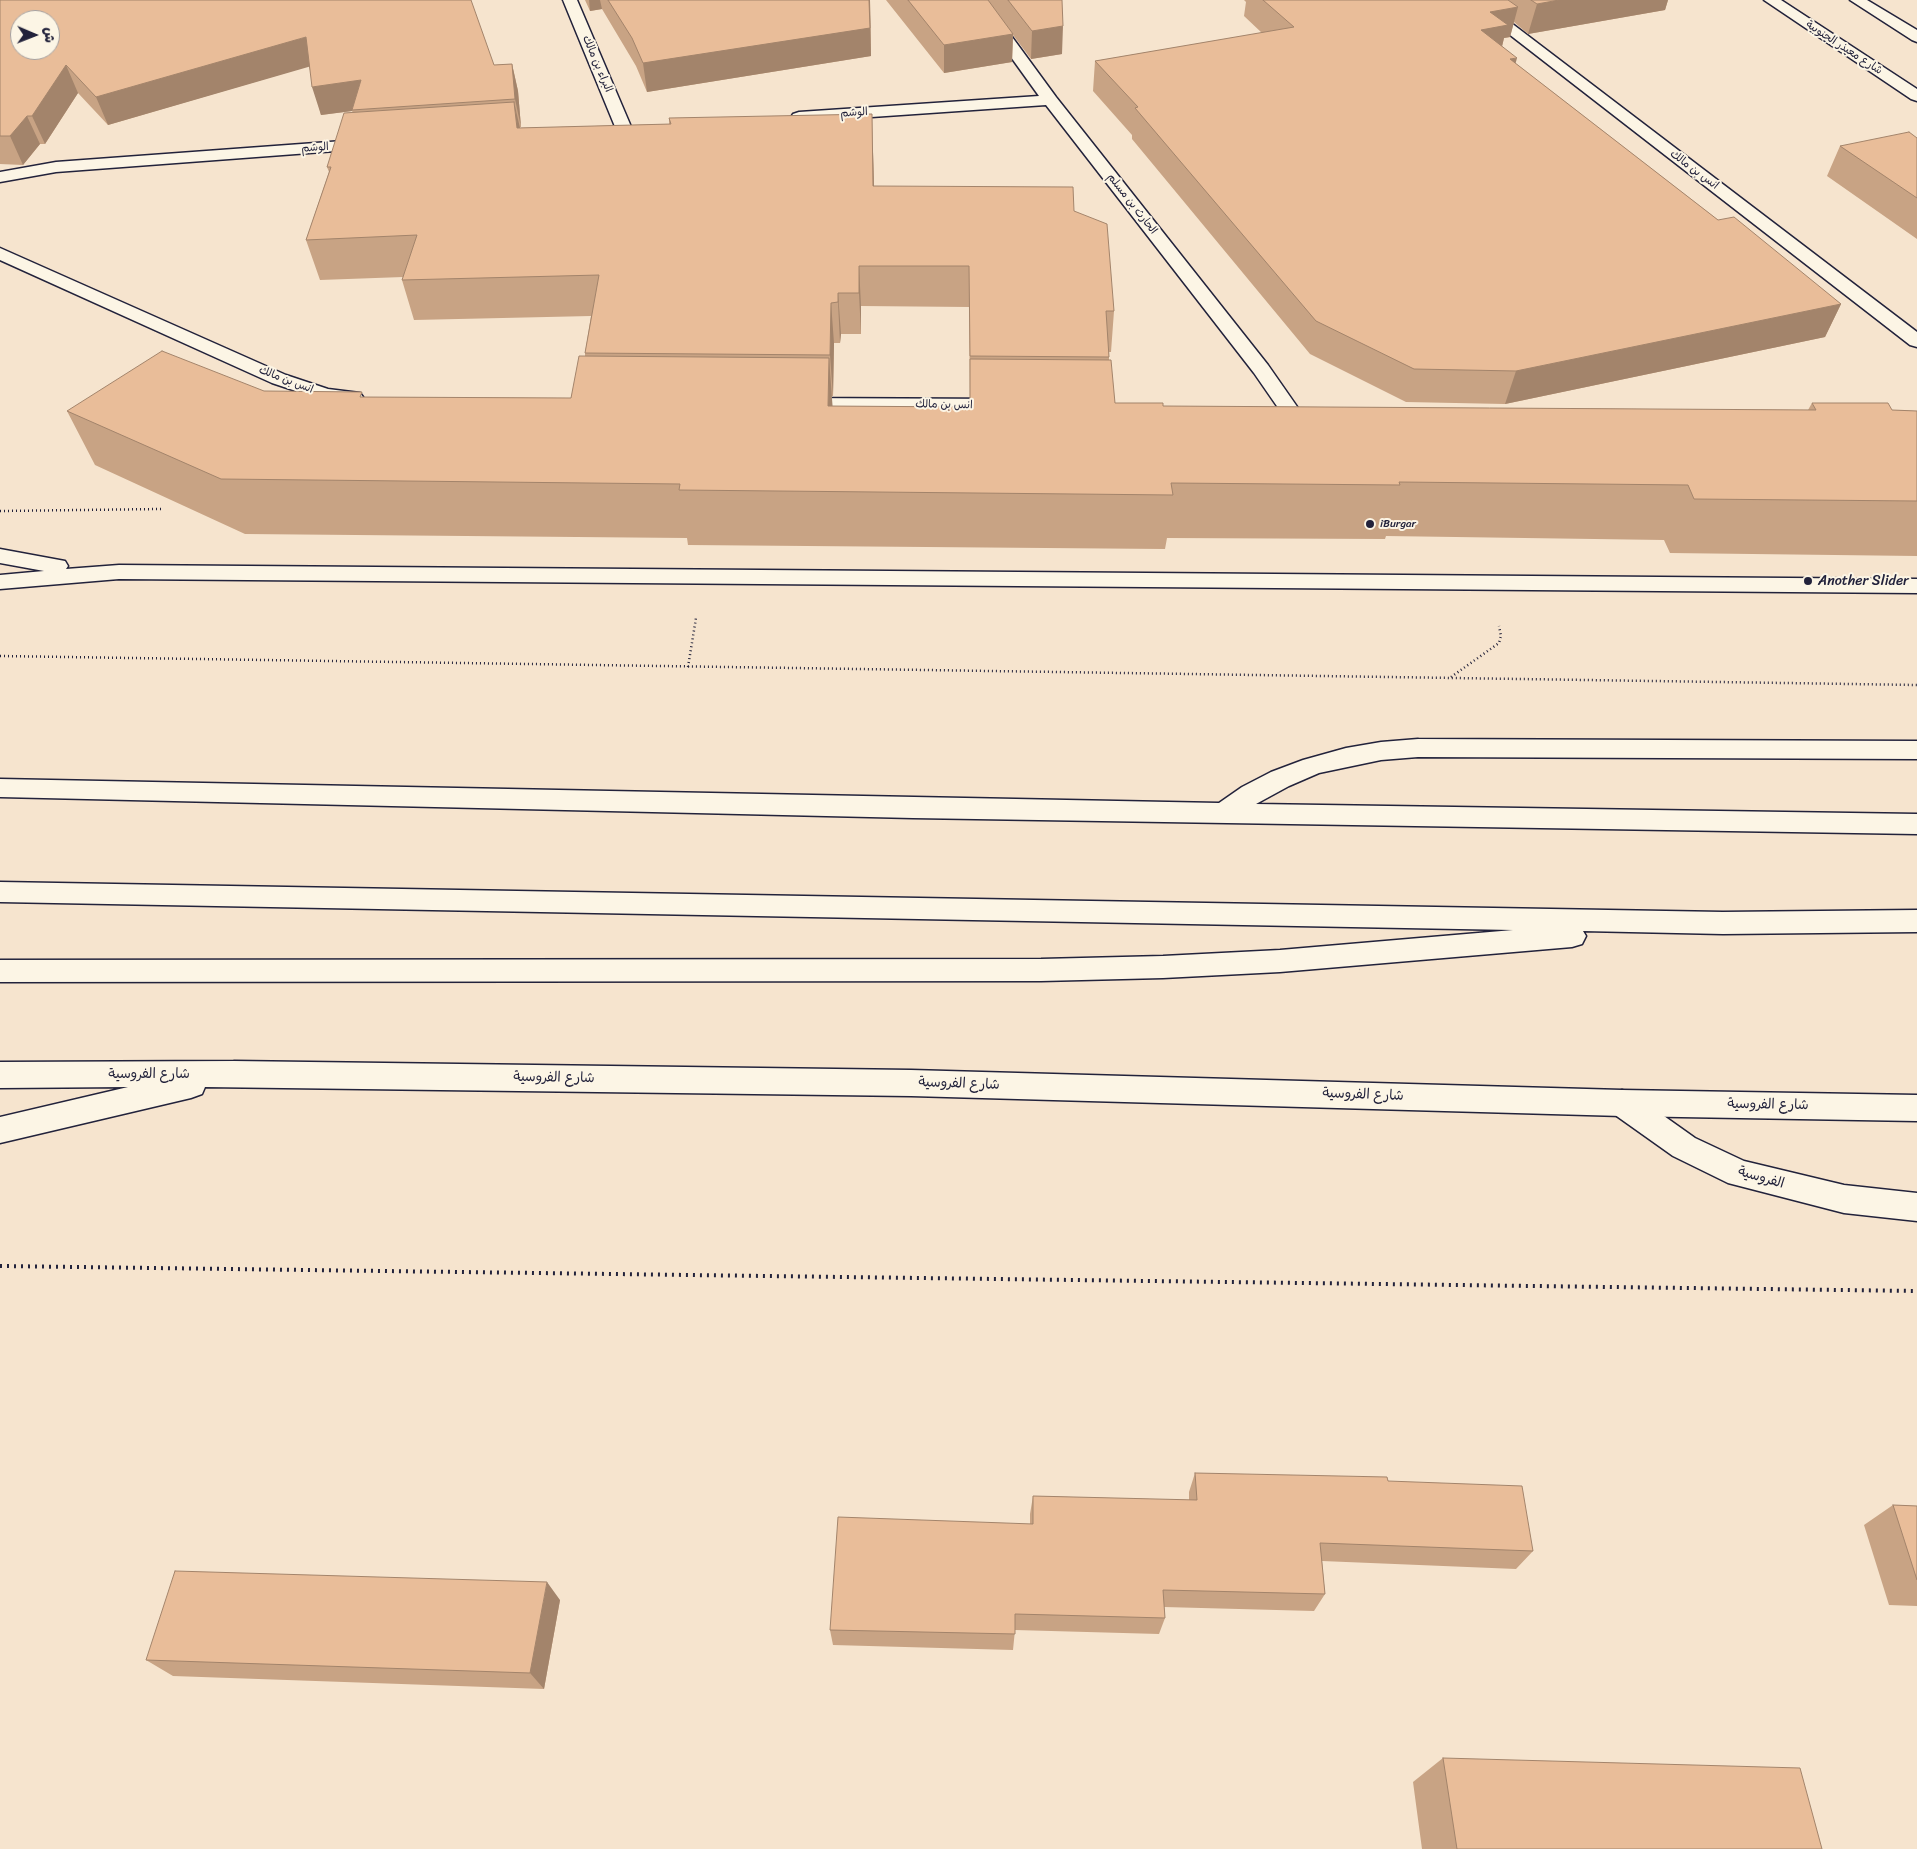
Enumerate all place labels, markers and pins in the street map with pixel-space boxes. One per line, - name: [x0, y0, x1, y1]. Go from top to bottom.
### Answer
- place label: iBurgar: [1380, 517, 1416, 531]
- marker: iBurgar: [1364, 518, 1376, 530]
- place label: Another Slider: [1818, 573, 1909, 589]
- marker: Another Slider: [1802, 575, 1814, 587]

